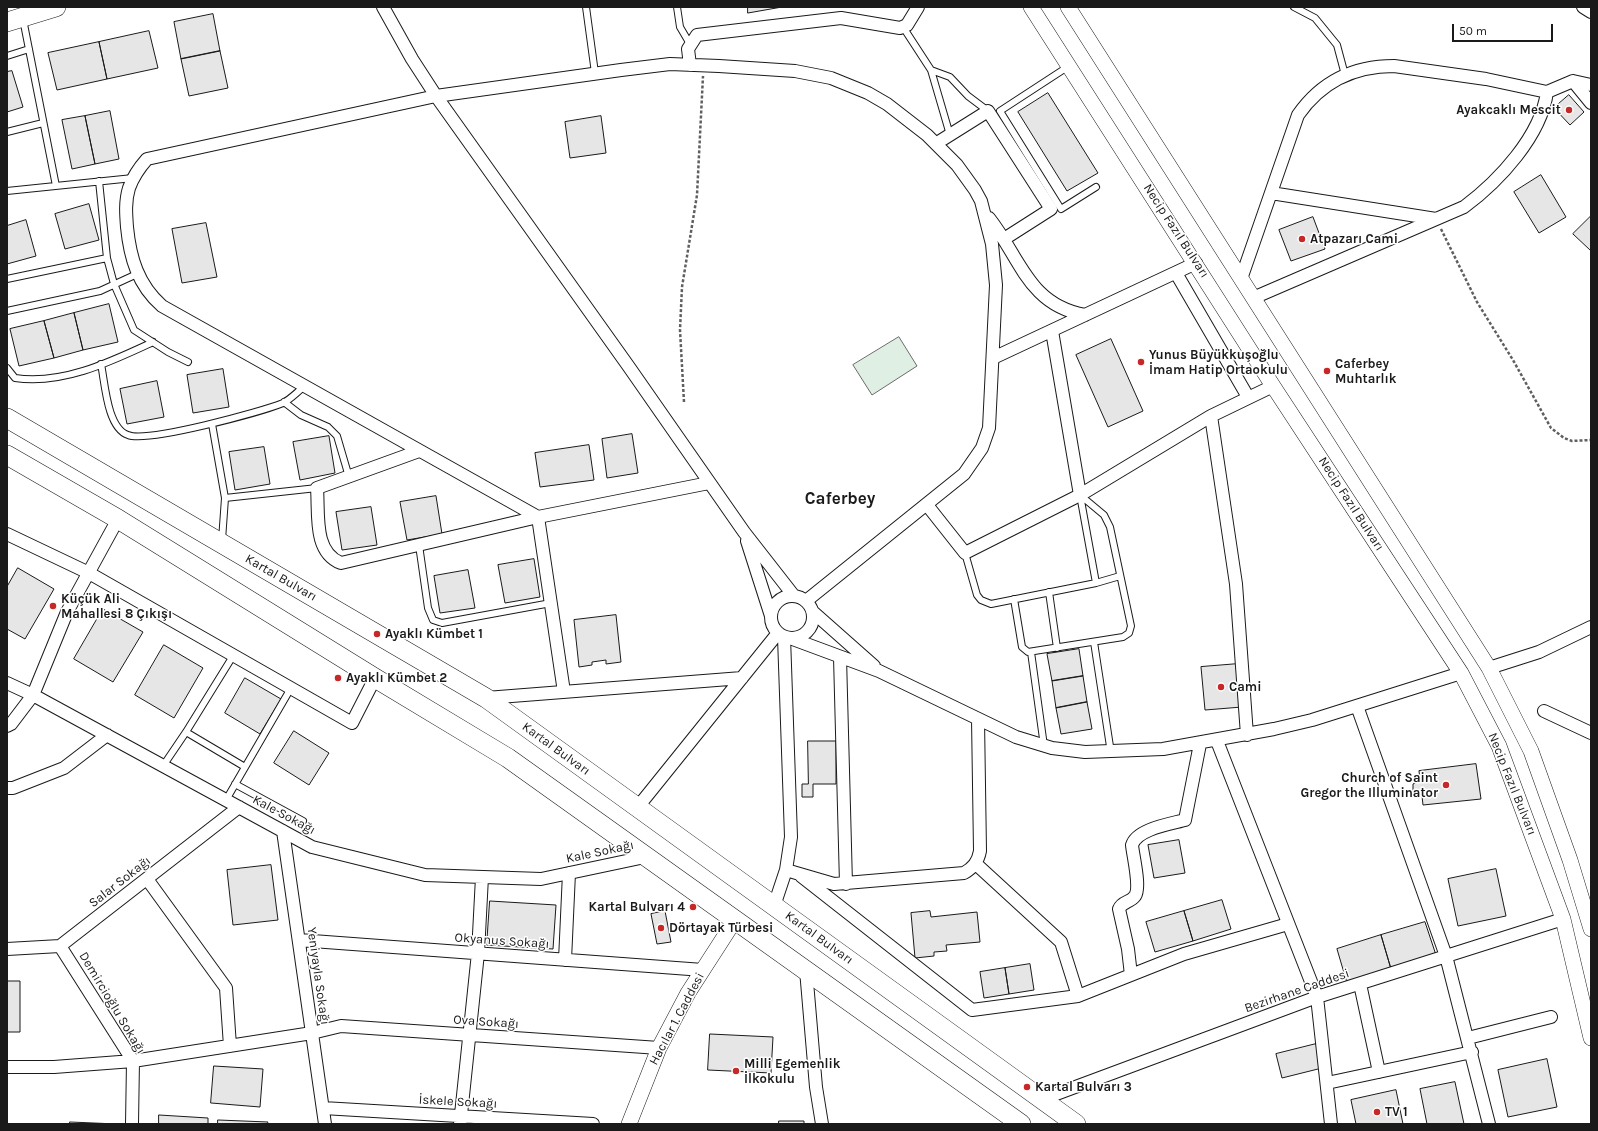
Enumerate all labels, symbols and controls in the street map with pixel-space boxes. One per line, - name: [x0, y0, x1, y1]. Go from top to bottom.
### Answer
- scale bar: [1454, 16, 1555, 42]
- text: 50 m: [1459, 24, 1487, 38]
- place label: Ayakcaklı Mescit: [1456, 102, 1561, 118]
- marker: Ayakcaklı Mescit: [1564, 105, 1574, 115]
- street label: Necip Fazıl Bulvarı: [1140, 181, 1212, 281]
- place label: Atpazarı Cami: [1310, 231, 1398, 247]
- marker: Atpazarı Cami: [1297, 234, 1307, 244]
- place label: Yunus Büyükkuşoğlu İmam Hatip Ortaokulu: [1149, 347, 1288, 378]
- place label: Caferbey Muhtarlık: [1335, 356, 1396, 387]
- marker: Yunus Büyükkuşoğlu İmam Hatip Ortaokulu: [1136, 357, 1146, 367]
- marker: Caferbey Muhtarlık: [1322, 366, 1332, 376]
- street label: Necip Fazıl Bulvarı: [1315, 454, 1387, 554]
- district label: Caferbey: [805, 489, 875, 509]
- street label: Kartal Bulvarı: [242, 551, 320, 605]
- place label: Küçük Ali Mahallesi 8 Çıkışı: [61, 591, 172, 622]
- marker: Küçük Ali Mahallesi 8 Çıkışı: [48, 601, 58, 611]
- place label: Ayaklı Kümbet 1: [385, 626, 483, 642]
- marker: Ayaklı Kümbet 1: [372, 629, 382, 639]
- place label: Ayaklı Kümbet 2: [346, 670, 447, 686]
- marker: Ayaklı Kümbet 2: [333, 673, 343, 683]
- place label: Cami: [1229, 679, 1261, 695]
- marker: Cami: [1216, 682, 1226, 692]
- street label: Kartal Bulvarı: [519, 719, 593, 779]
- street label: Necip Fazıl Bulvarı: [1484, 730, 1540, 838]
- place label: Church of Saint Gregor the Illuminator: [1301, 770, 1438, 801]
- marker: Church of Saint Gregor the Illuminator: [1441, 780, 1451, 790]
- street label: Kale Sokağı: [250, 792, 318, 838]
- street label: Kale Sokağı: [565, 837, 635, 867]
- street label: Salar Sokağı: [86, 853, 154, 911]
- place label: Kartal Bulvarı 4: [589, 899, 685, 915]
- marker: Kartal Bulvarı 4: [688, 902, 698, 912]
- street label: Kartal Bulvarı: [782, 908, 856, 968]
- place label: Dörtayak Türbesi: [669, 920, 773, 936]
- marker: Dörtayak Türbesi: [656, 923, 666, 933]
- street label: Yeniyayla Sokağı: [303, 926, 333, 1026]
- street label: Okyanus Sokağı: [454, 930, 550, 952]
- street label: Demircioğlu Sokağı: [75, 949, 149, 1057]
- street label: Bezirhane Caddesi: [1242, 966, 1352, 1016]
- street label: Hacılar 1. Caddesi: [646, 970, 708, 1068]
- street label: Ova Sokağı: [453, 1012, 519, 1032]
- place label: Milli Egemenlik İlkokulu: [744, 1056, 840, 1087]
- marker: Milli Egemenlik İlkokulu: [731, 1066, 741, 1076]
- place label: Kartal Bulvarı 3: [1035, 1079, 1132, 1095]
- marker: Kartal Bulvarı 3: [1022, 1082, 1032, 1092]
- street label: İskele Sokağı: [418, 1092, 498, 1112]
- place label: TV 1: [1385, 1104, 1408, 1120]
- marker: TV 1: [1372, 1107, 1382, 1117]

